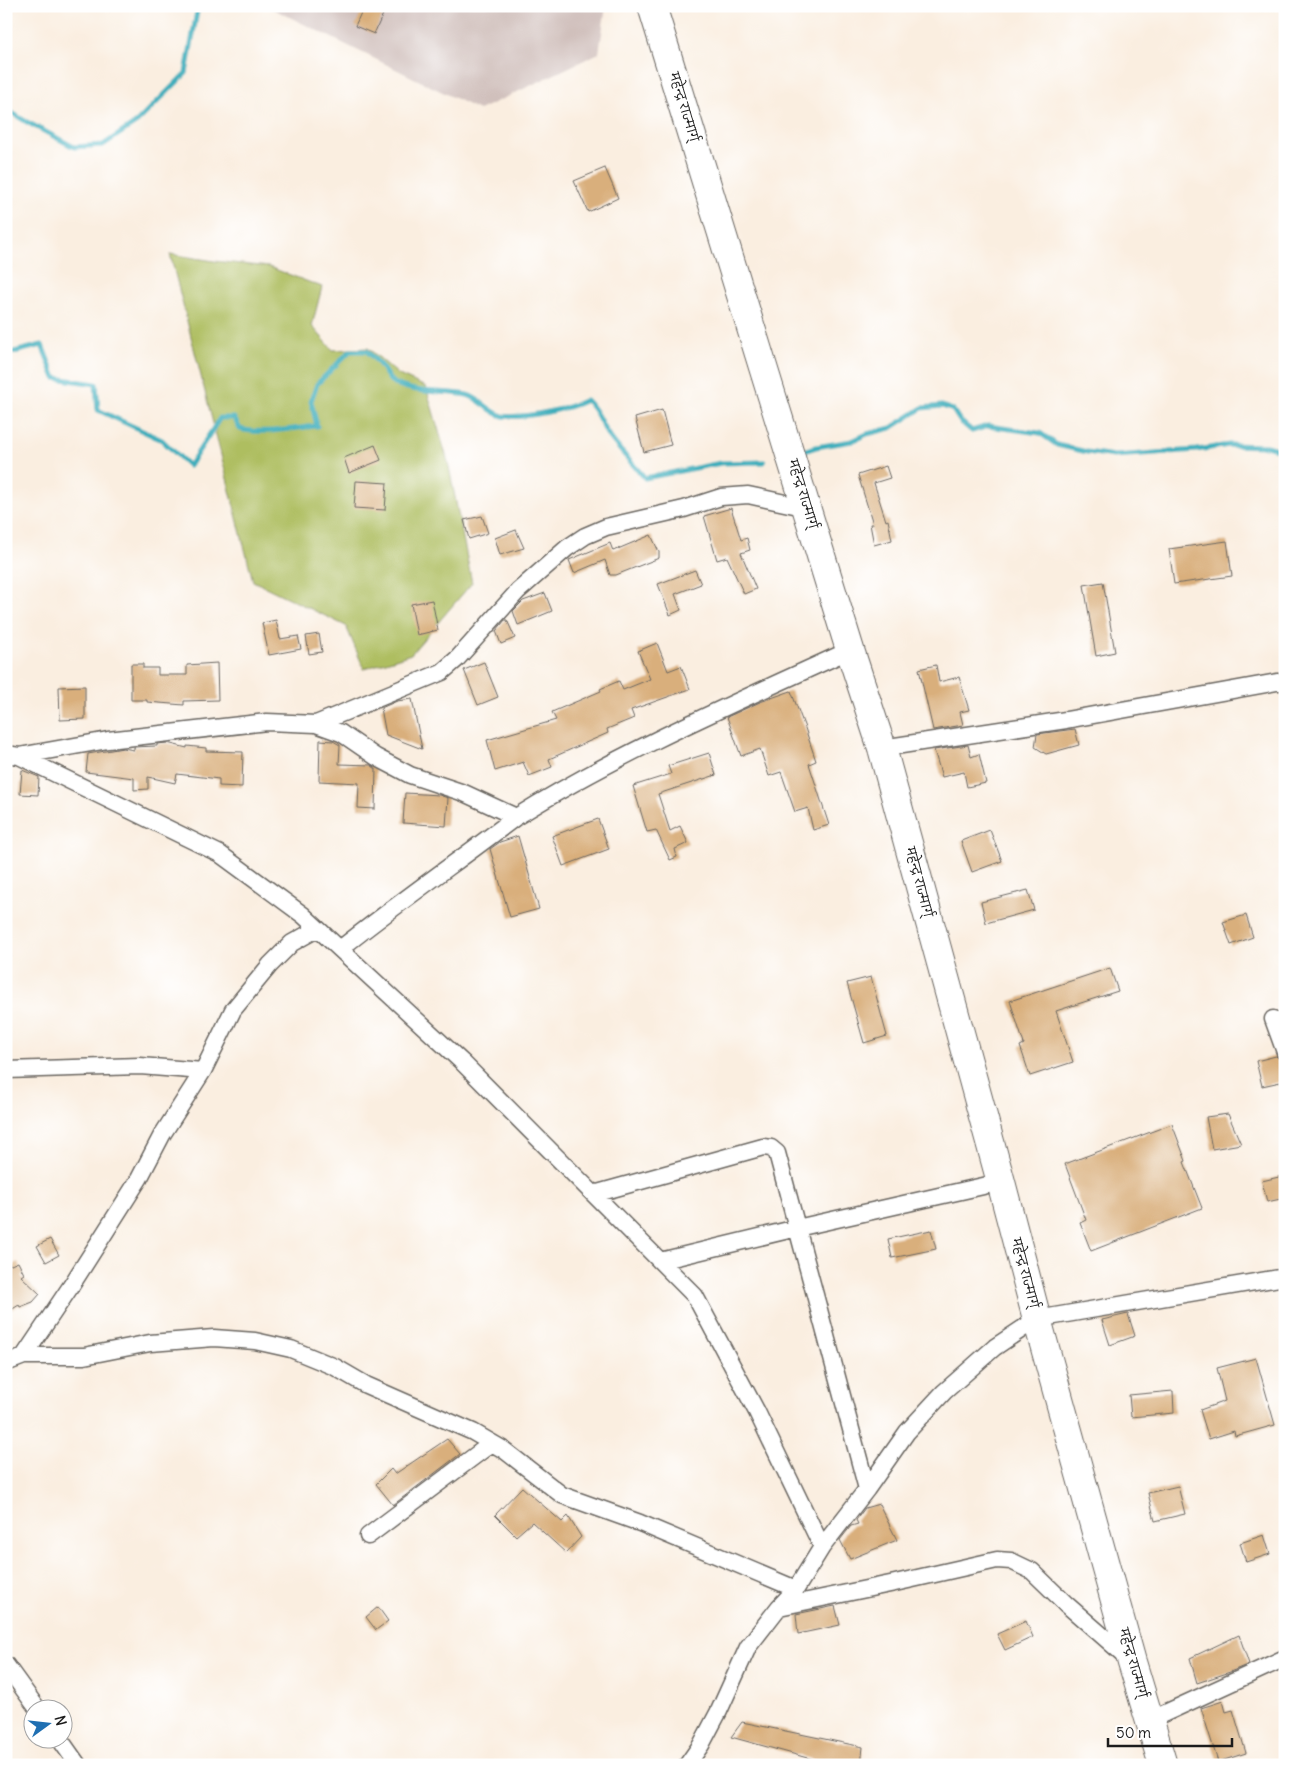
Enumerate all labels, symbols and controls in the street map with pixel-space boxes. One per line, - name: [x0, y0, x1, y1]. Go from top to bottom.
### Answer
- street label: महेन्द्र राज्मार्ग्: [665, 68, 705, 145]
- street label: महेन्द्र राज्मार्ग्: [784, 455, 824, 532]
- street label: महेन्द्र राज्मार्ग्: [901, 843, 939, 920]
- street label: महेन्द्र राज्मार्ग्: [1007, 1234, 1045, 1311]
- street label: महेन्द्र राज्मार्ग्: [1114, 1624, 1154, 1701]
- north arrow: [22, 1698, 72, 1748]
- text: N: [51, 1714, 71, 1728]
- scale bar: [1108, 1716, 1232, 1748]
- text: 50 m: [1116, 1723, 1151, 1742]

